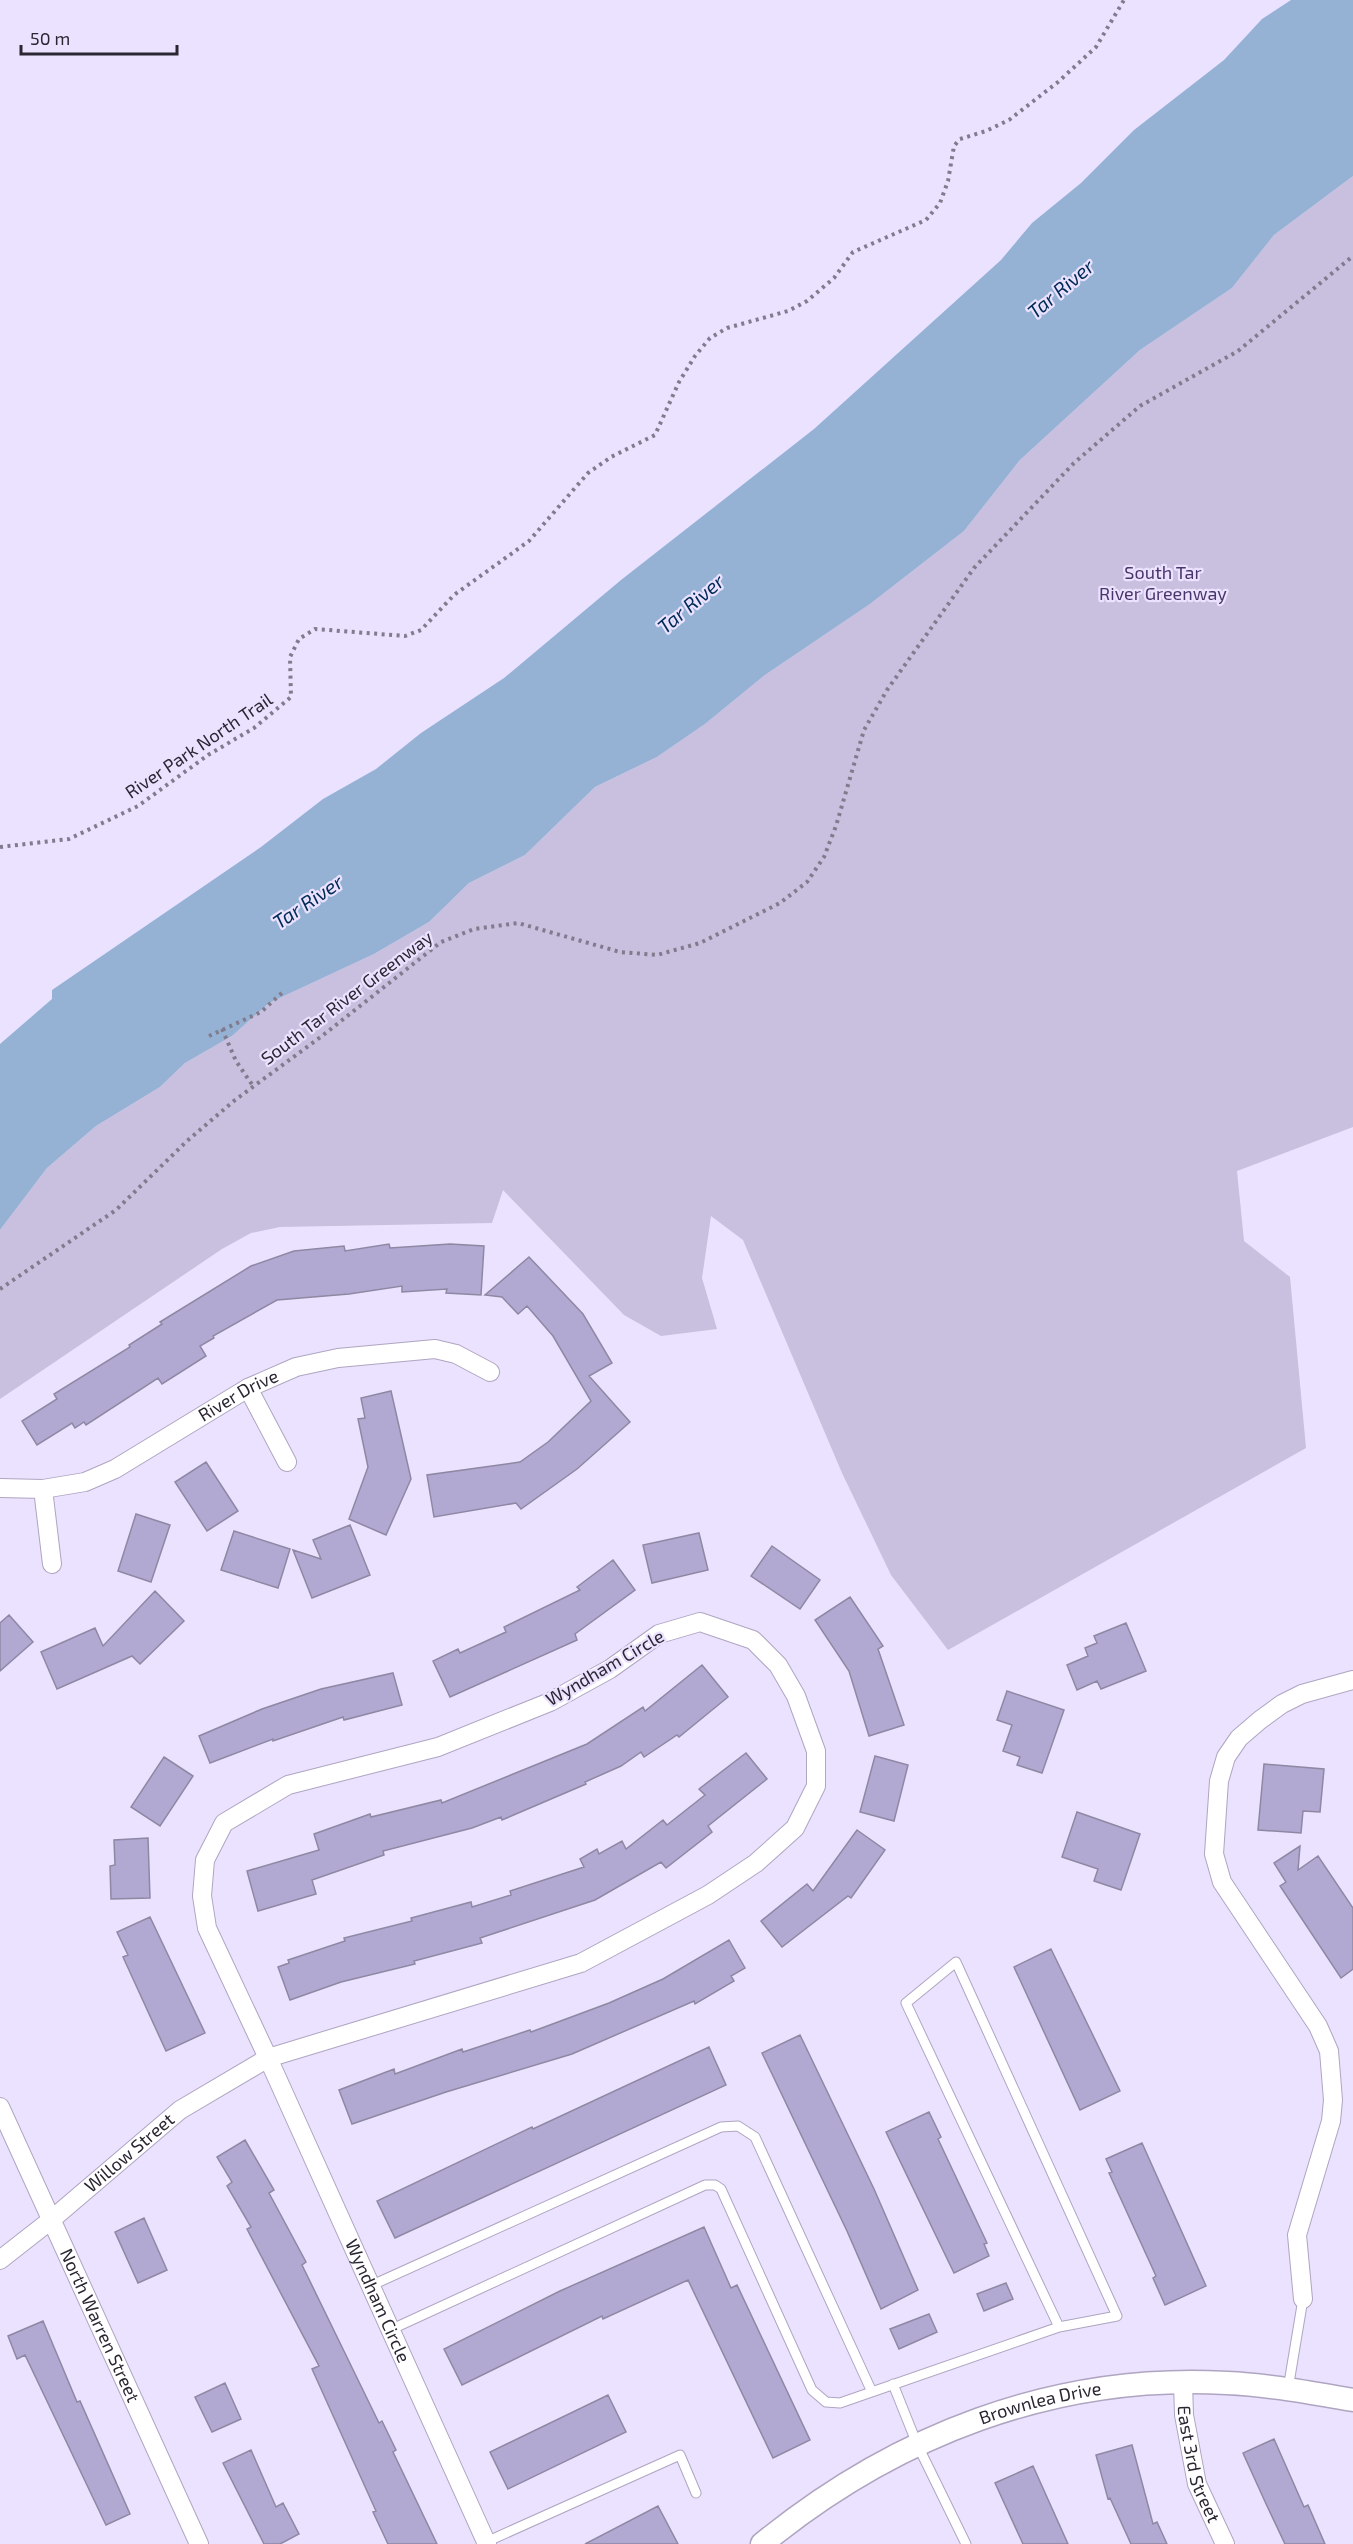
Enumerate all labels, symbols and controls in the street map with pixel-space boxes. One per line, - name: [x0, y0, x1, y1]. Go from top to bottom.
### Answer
- scale bar: [21, 18, 177, 56]
- text: 50 m: [30, 27, 70, 49]
- water label: Tar River: [1022, 253, 1099, 323]
- park label: South Tar River Greenway: [1099, 561, 1227, 604]
- water label: Tar River: [652, 568, 729, 638]
- street label: River Park North Trail: [121, 687, 277, 803]
- water label: Tar River: [268, 868, 348, 933]
- street label: South Tar River Greenway: [256, 925, 437, 1069]
- street label: River Drive: [194, 1364, 281, 1426]
- street label: Wyndham Circle: [541, 1624, 668, 1710]
- street label: Willow Street: [80, 2108, 178, 2197]
- street label: Wyndham Circle: [341, 2235, 416, 2366]
- street label: North Warren Street: [56, 2245, 145, 2405]
- street label: Brownlea Drive: [976, 2377, 1103, 2428]
- street label: East 3rd Street: [1174, 2405, 1225, 2526]

